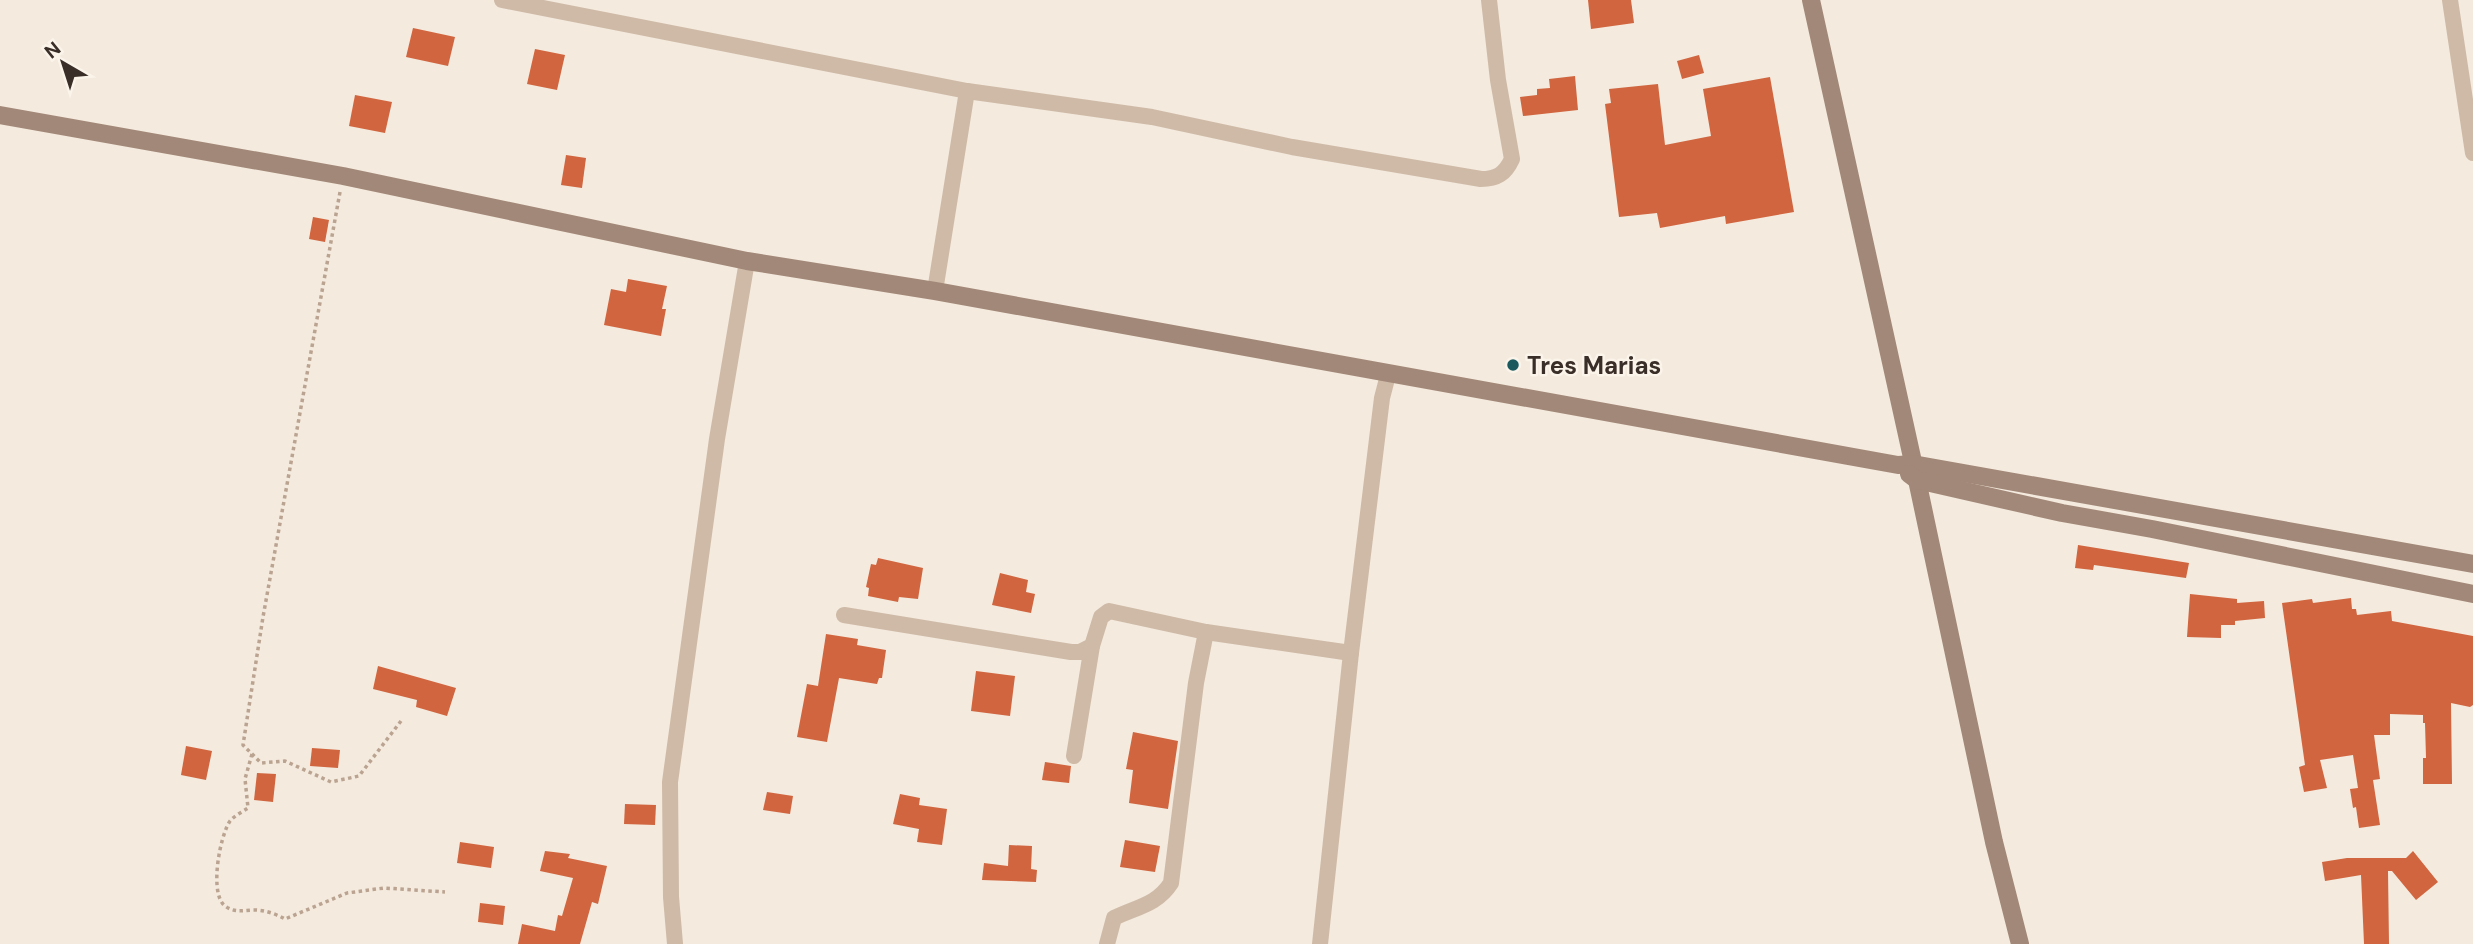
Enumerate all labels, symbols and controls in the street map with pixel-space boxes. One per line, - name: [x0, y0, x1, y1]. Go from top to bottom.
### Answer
- north arrow: [28, 28, 98, 98]
- text: N: [39, 36, 66, 64]
- place label: Tres Marias: [1527, 350, 1661, 381]
- marker: Tres Marias: [1505, 357, 1521, 373]

